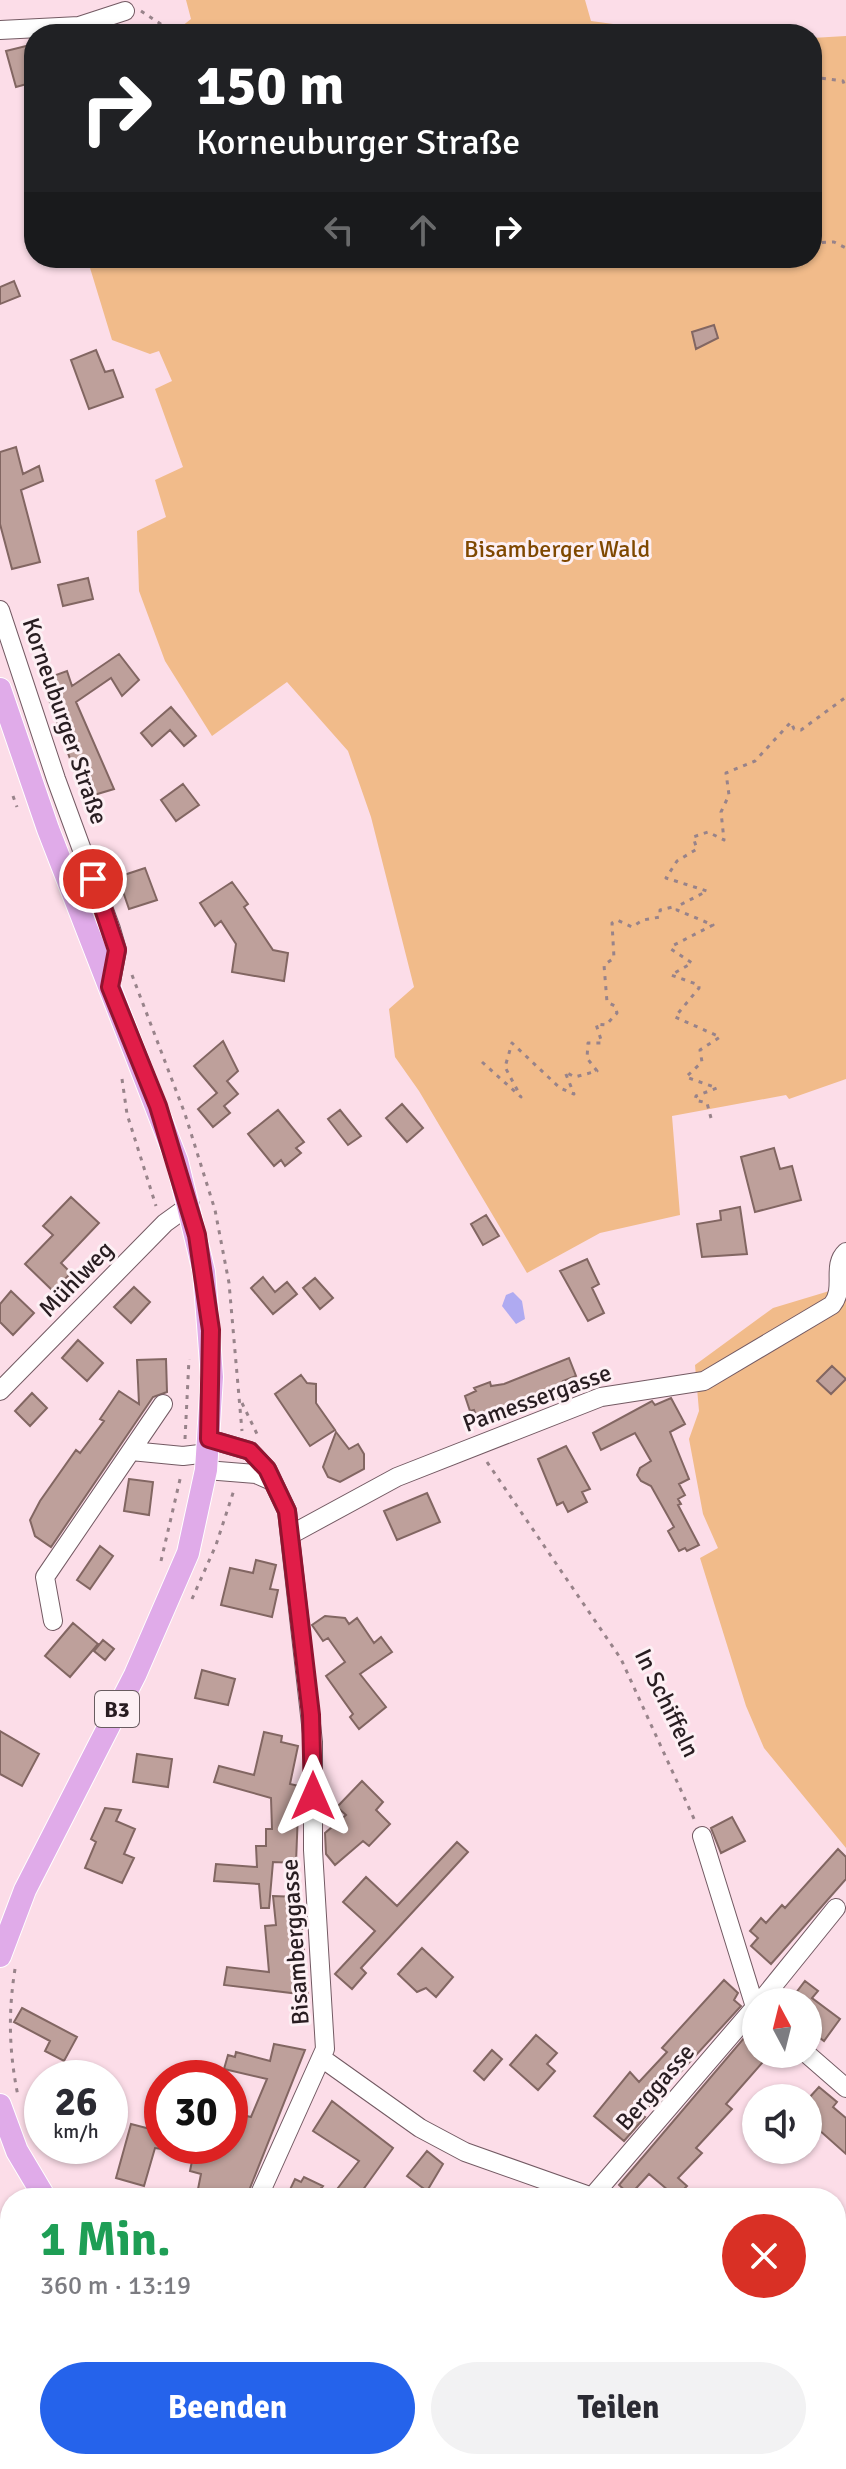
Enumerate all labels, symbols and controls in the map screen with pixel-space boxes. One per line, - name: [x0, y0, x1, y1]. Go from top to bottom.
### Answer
- text: 150 m: [196, 51, 344, 120]
- icon: right: [64, 56, 168, 160]
- text: Korneuburger Straße: [196, 120, 520, 165]
- icon: left: [317, 208, 361, 252]
- icon: ahead: [401, 208, 445, 252]
- icon: right: [485, 208, 529, 252]
- park label: Bisamberger Wald: [464, 534, 650, 564]
- street label: Korneuburger Straße: [16, 614, 114, 828]
- pin: [59, 845, 127, 913]
- icon: arrive: [71, 857, 115, 901]
- street label: Mühlweg: [33, 1235, 119, 1323]
- street label: Pamessergasse: [459, 1357, 615, 1439]
- street label: In Schiffeln: [628, 1644, 706, 1762]
- road number: B3: [95, 1691, 139, 1727]
- position arrow: [271, 1754, 355, 1838]
- street label: Bisamberggasse: [274, 1858, 316, 2026]
- north arrow: [742, 1988, 822, 2068]
- map controls: [742, 1988, 822, 2164]
- street label: Berggasse: [609, 2037, 701, 2137]
- speed limit sign: 30: [144, 2060, 248, 2164]
- text: 26: [54, 2077, 98, 2127]
- button: sound: [742, 2084, 822, 2164]
- text: km/h: [53, 2119, 99, 2144]
- text: 1 Min.: [40, 2210, 171, 2269]
- button: close: [722, 2214, 806, 2298]
- text: 360 m · 13:19: [40, 2270, 191, 2302]
- button: Beenden: [40, 2362, 415, 2454]
- button: Teilen: [431, 2362, 806, 2454]

